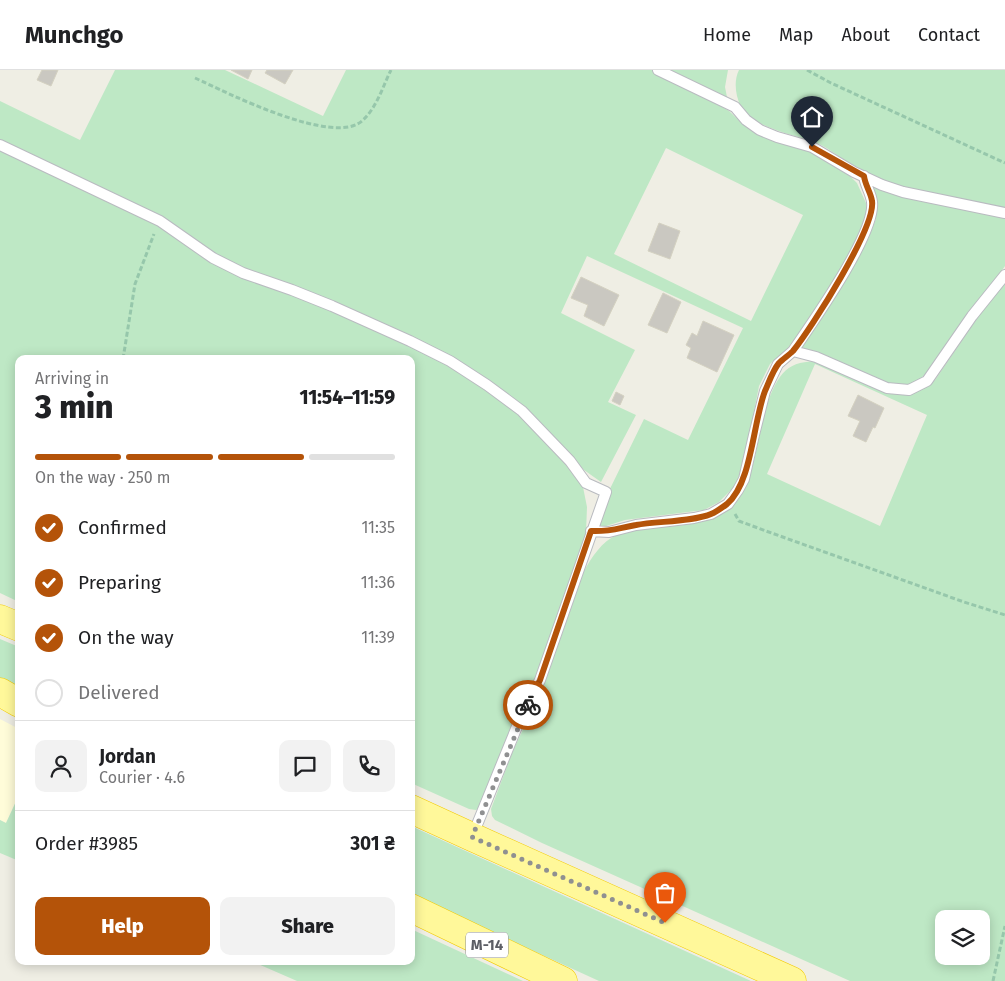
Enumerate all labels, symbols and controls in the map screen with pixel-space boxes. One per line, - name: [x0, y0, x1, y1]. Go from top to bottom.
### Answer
- text: Munchgo: [25, 21, 124, 49]
- text: Home: [703, 24, 751, 46]
- text: Map: [779, 24, 813, 46]
- text: About: [841, 24, 890, 46]
- text: Contact: [918, 24, 980, 46]
- pin: [791, 96, 833, 147]
- icon: home: [798, 103, 826, 131]
- text: Arriving in: [35, 369, 109, 388]
- text: 11:54–11:59: [300, 386, 395, 409]
- text: 3 min: [35, 388, 113, 426]
- text: On the way · 250 m: [35, 468, 171, 487]
- icon: check: [35, 514, 63, 542]
- text: Confirmed: [78, 516, 167, 539]
- text: 11:35: [361, 518, 395, 537]
- icon: check: [35, 569, 63, 597]
- text: Preparing: [78, 571, 161, 594]
- text: 11:36: [361, 573, 395, 592]
- icon: check: [35, 624, 63, 652]
- text: On the way: [78, 626, 174, 649]
- text: 11:39: [361, 628, 395, 647]
- courier: [503, 680, 553, 730]
- text: Delivered: [78, 681, 160, 704]
- icon: bike: [514, 691, 542, 719]
- button: person: [35, 740, 87, 792]
- button: chat: [279, 740, 331, 792]
- button: phone: [343, 740, 395, 792]
- text: Jordan: [99, 745, 156, 768]
- text: Courier · 4.6: [99, 768, 185, 787]
- text: Order #3985: [35, 832, 138, 855]
- text: 301 ₴: [350, 832, 395, 855]
- pin: [644, 872, 686, 923]
- icon: bag: [651, 879, 679, 907]
- button: Help: [35, 897, 210, 955]
- button: Share: [220, 897, 395, 955]
- map controls: [935, 910, 990, 965]
- button: layers: [935, 910, 990, 965]
- road number: М-14: [466, 932, 508, 958]

